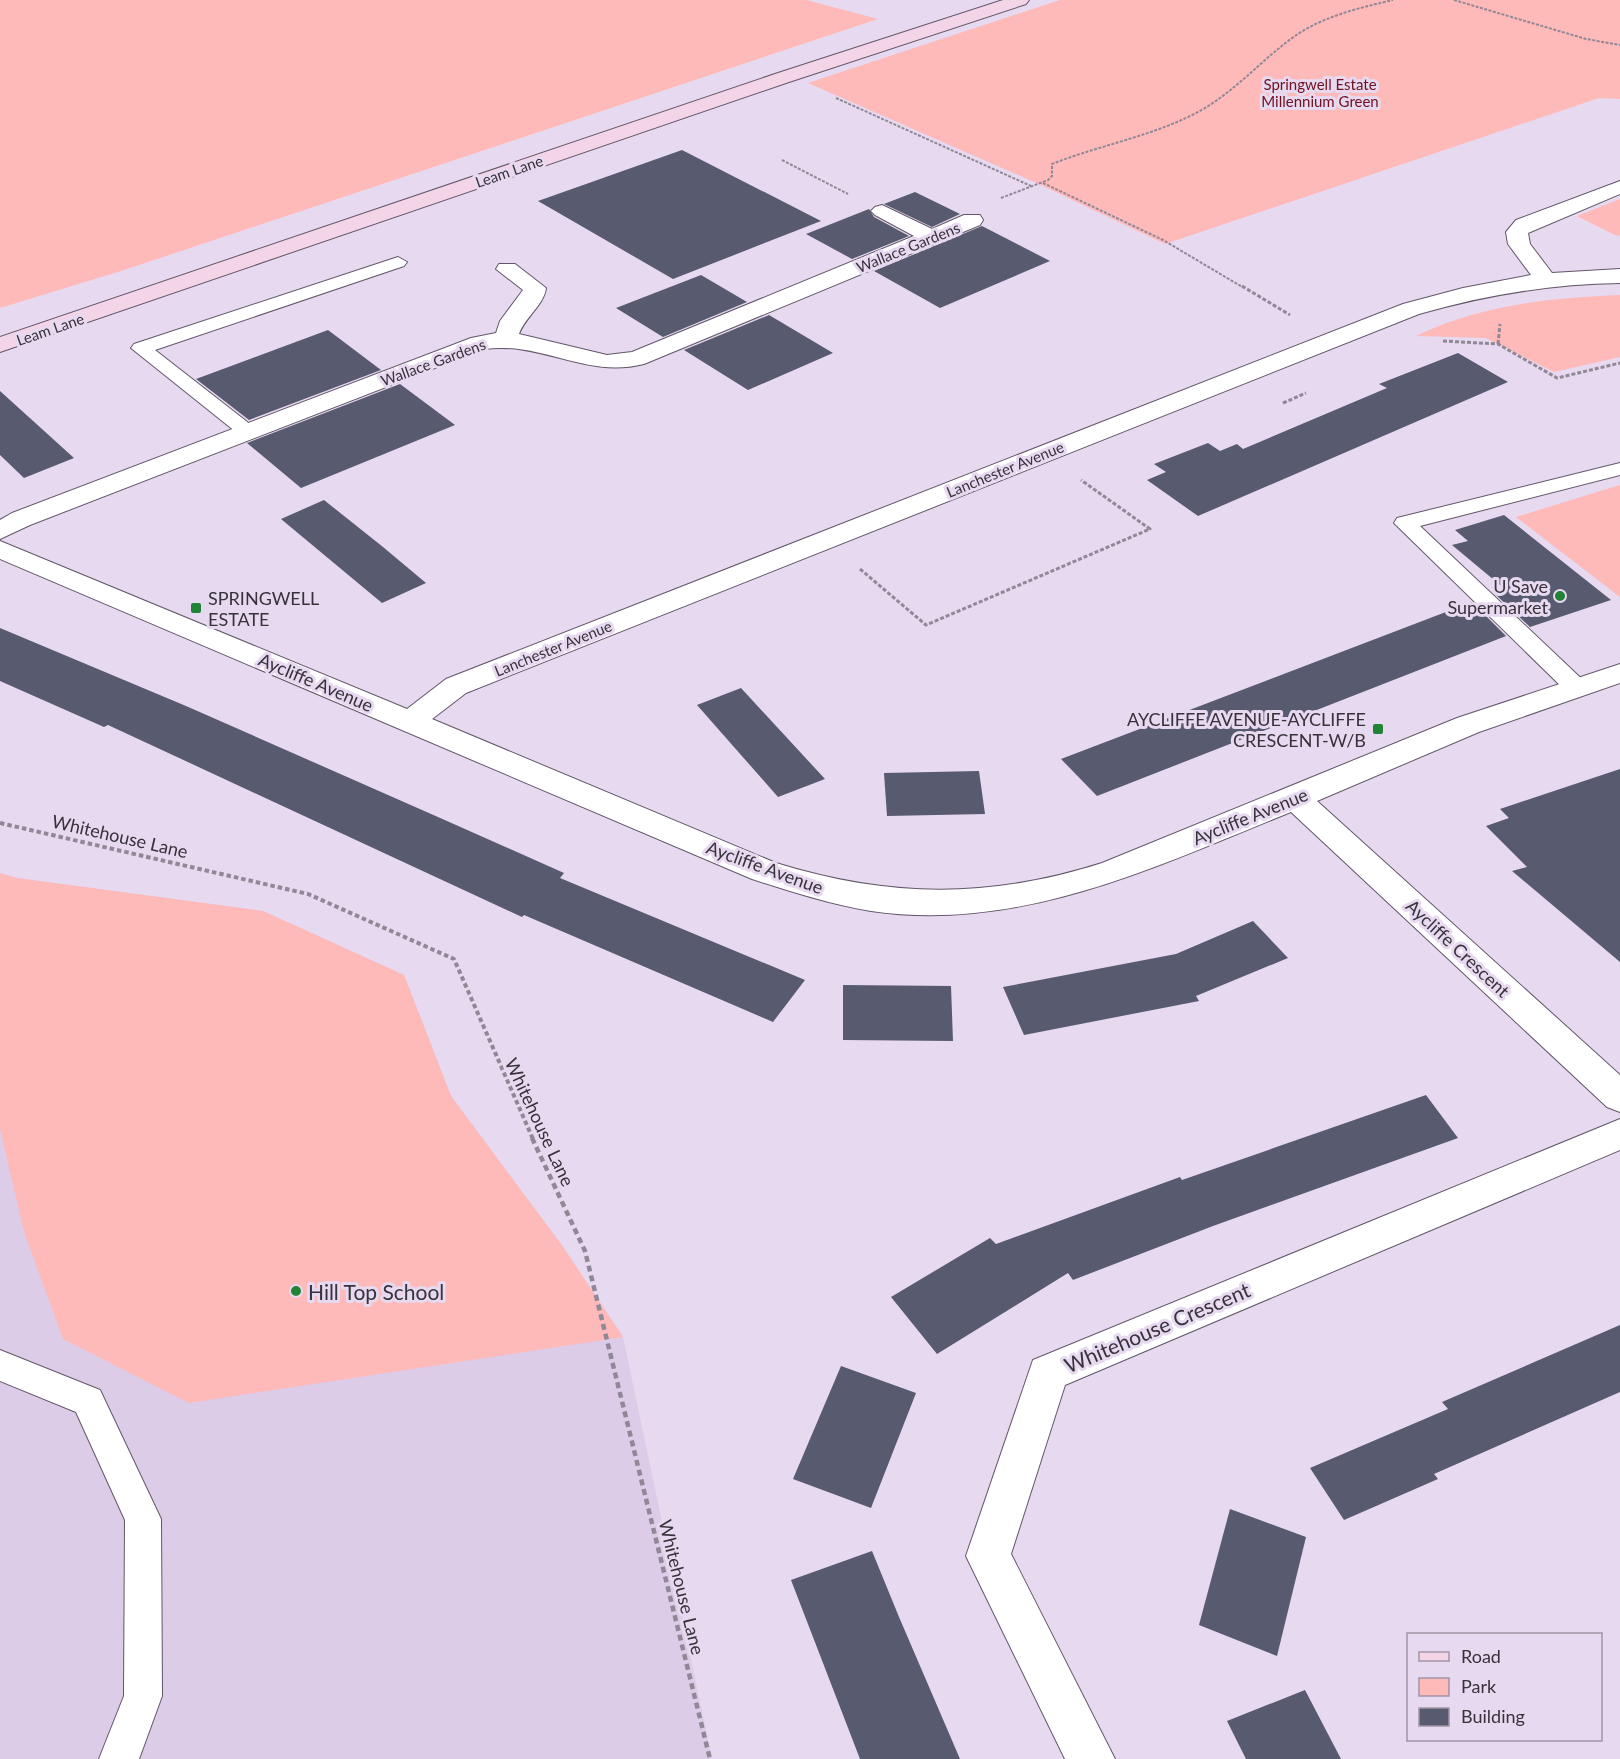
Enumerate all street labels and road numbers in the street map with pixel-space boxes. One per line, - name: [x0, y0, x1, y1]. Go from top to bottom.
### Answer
- street label: Leam Lane: [473, 151, 545, 191]
- street label: Wallace Gardens: [854, 218, 962, 276]
- street label: Leam Lane: [14, 309, 86, 349]
- street label: Wallace Gardens: [378, 335, 488, 389]
- street label: Lanchester Avenue: [944, 437, 1066, 501]
- street label: Lanchester Avenue: [492, 616, 614, 680]
- street label: Aycliffe Avenue: [255, 648, 377, 716]
- street label: Aycliffe Avenue: [1189, 783, 1311, 849]
- street label: Whitehouse Lane: [50, 810, 190, 862]
- street label: Aycliffe Avenue: [704, 836, 826, 898]
- street label: Aycliffe Crescent: [1402, 895, 1515, 1002]
- street label: Whitehouse Lane: [501, 1054, 579, 1190]
- street label: Whitehouse Crescent: [1060, 1276, 1254, 1377]
- street label: Whitehouse Lane: [655, 1517, 709, 1657]

